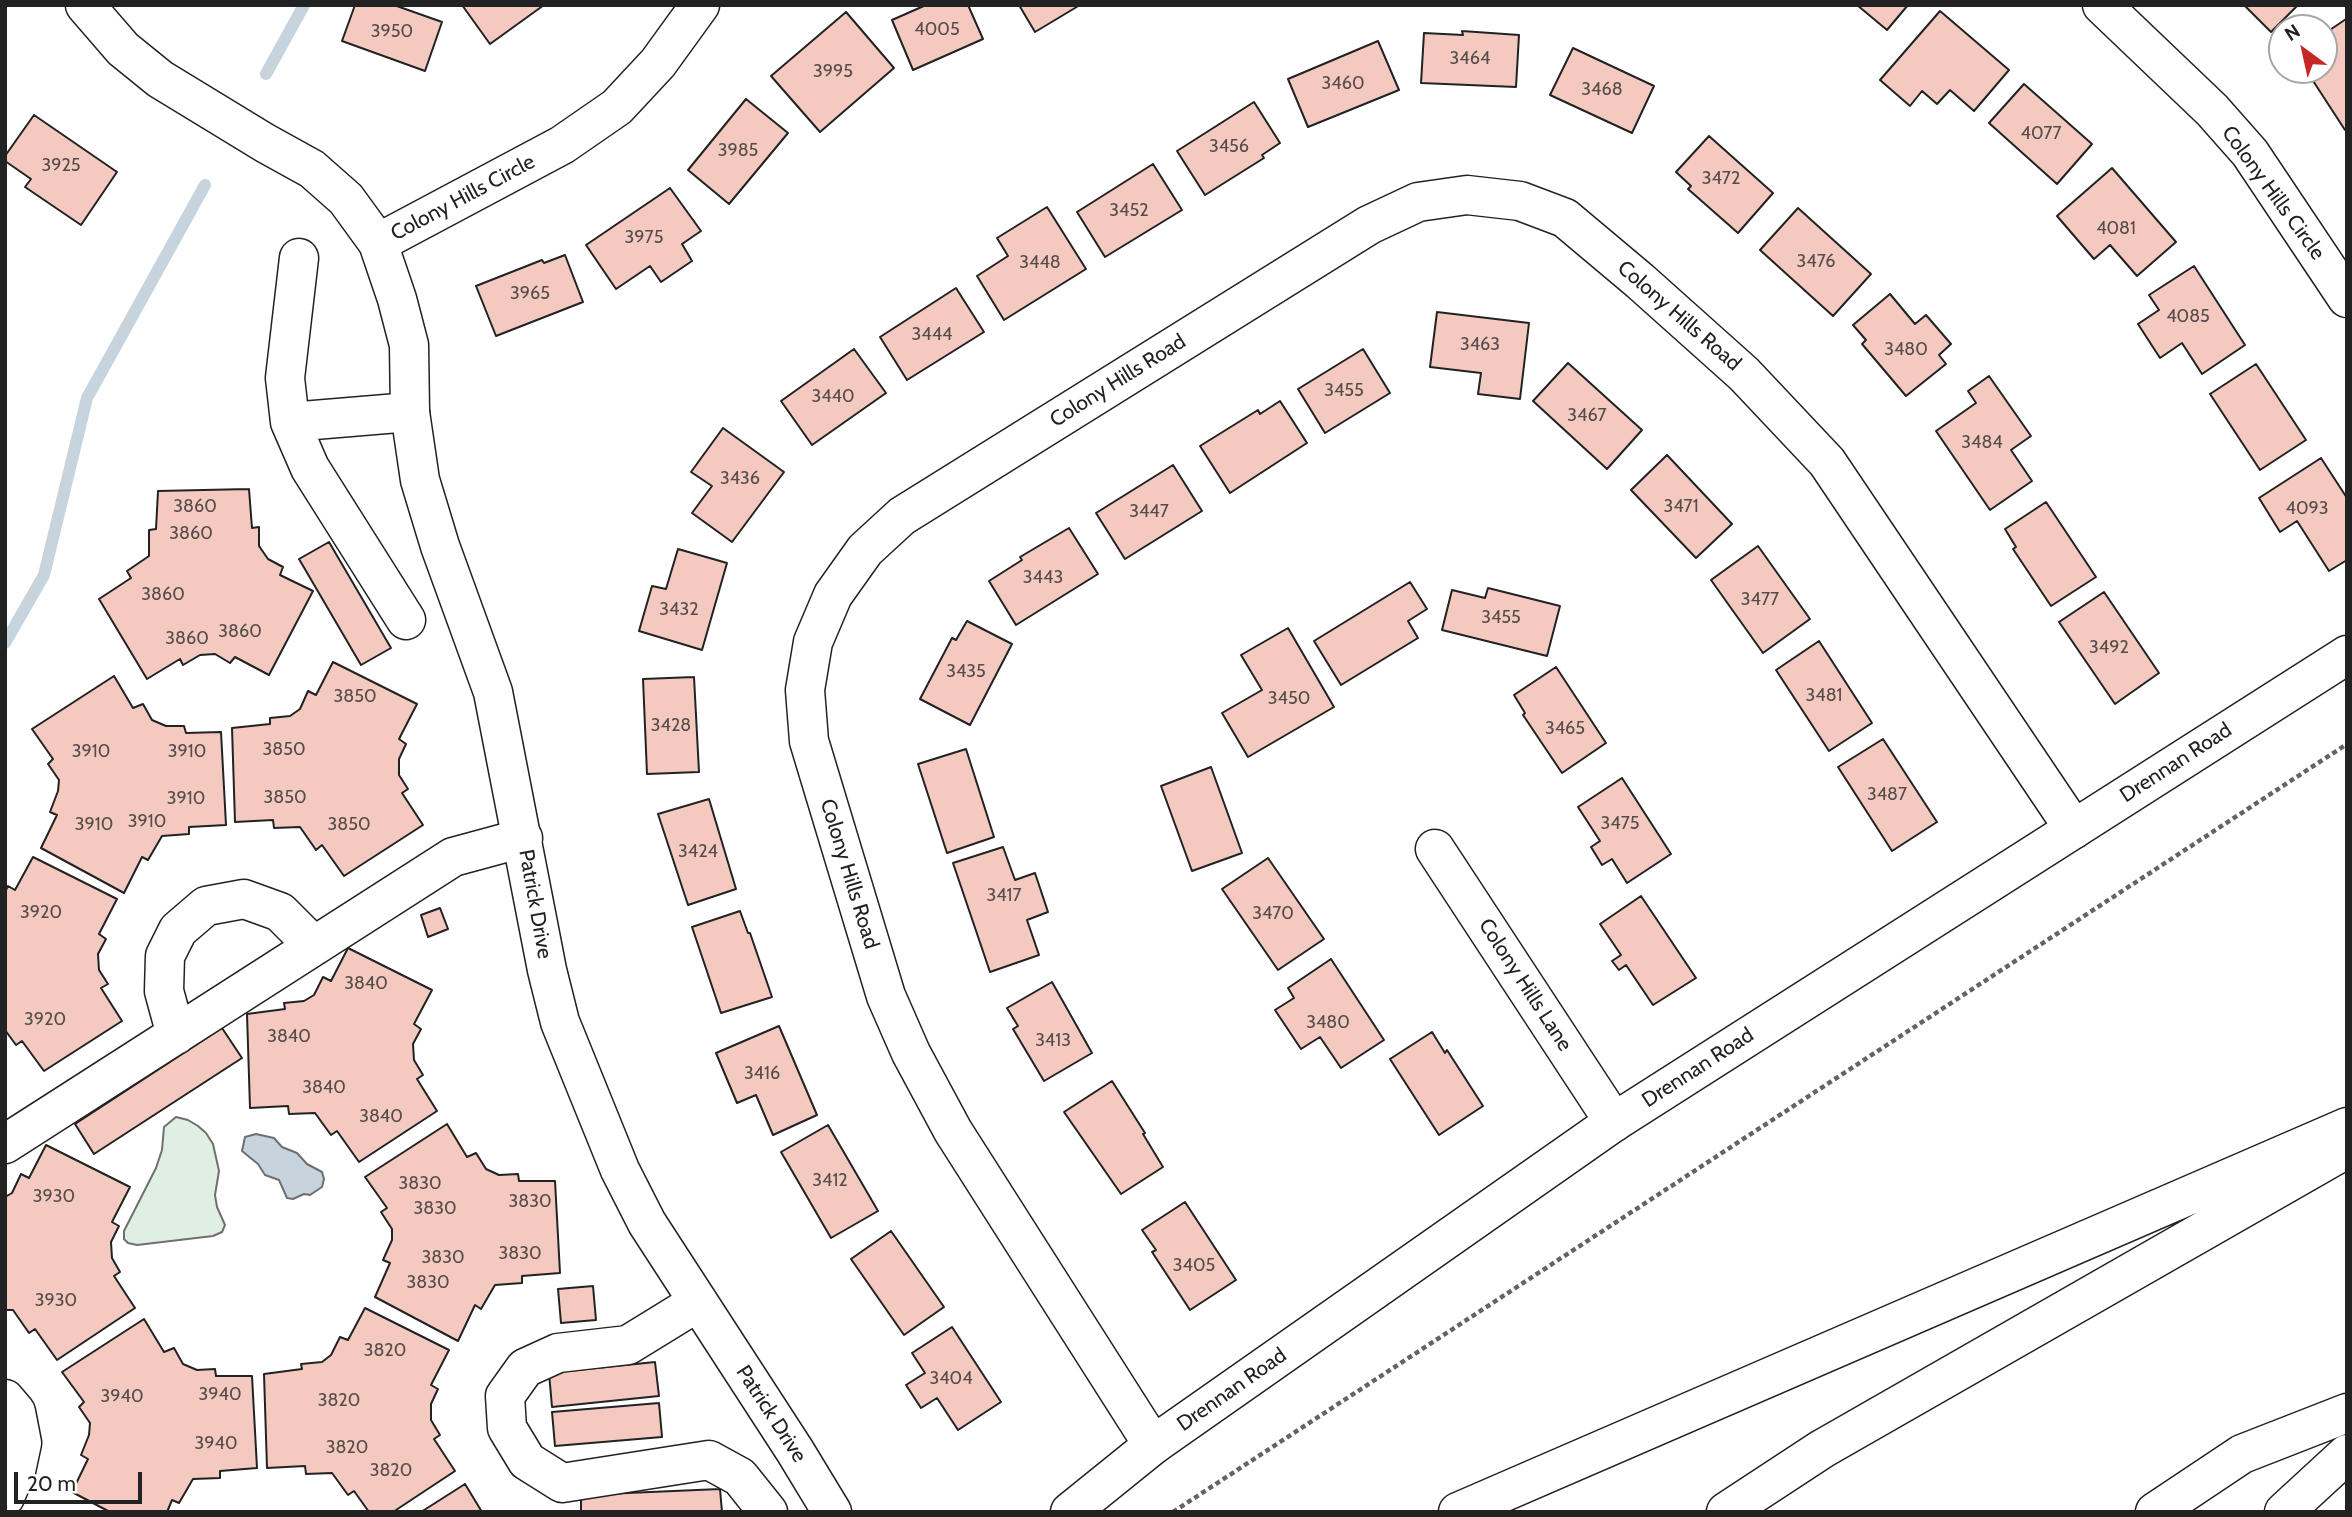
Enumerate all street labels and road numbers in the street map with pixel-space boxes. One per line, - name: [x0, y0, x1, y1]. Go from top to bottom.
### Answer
- street label: Colony Hills Circle: [2216, 121, 2330, 265]
- street label: Colony Hills Circle: [387, 149, 539, 247]
- street label: Colony Hills Road: [1612, 256, 1746, 376]
- street label: Colony Hills Road: [1045, 329, 1191, 433]
- street label: Drennan Road: [2116, 718, 2236, 808]
- street label: Colony Hills Road: [814, 796, 884, 952]
- street label: Patrick Drive: [513, 847, 557, 961]
- street label: Colony Hills Lane: [1473, 914, 1577, 1056]
- street label: Drennan Road: [1638, 1023, 1758, 1113]
- street label: Drennan Road: [1172, 1343, 1292, 1437]
- street label: Patrick Drive: [730, 1361, 812, 1467]

